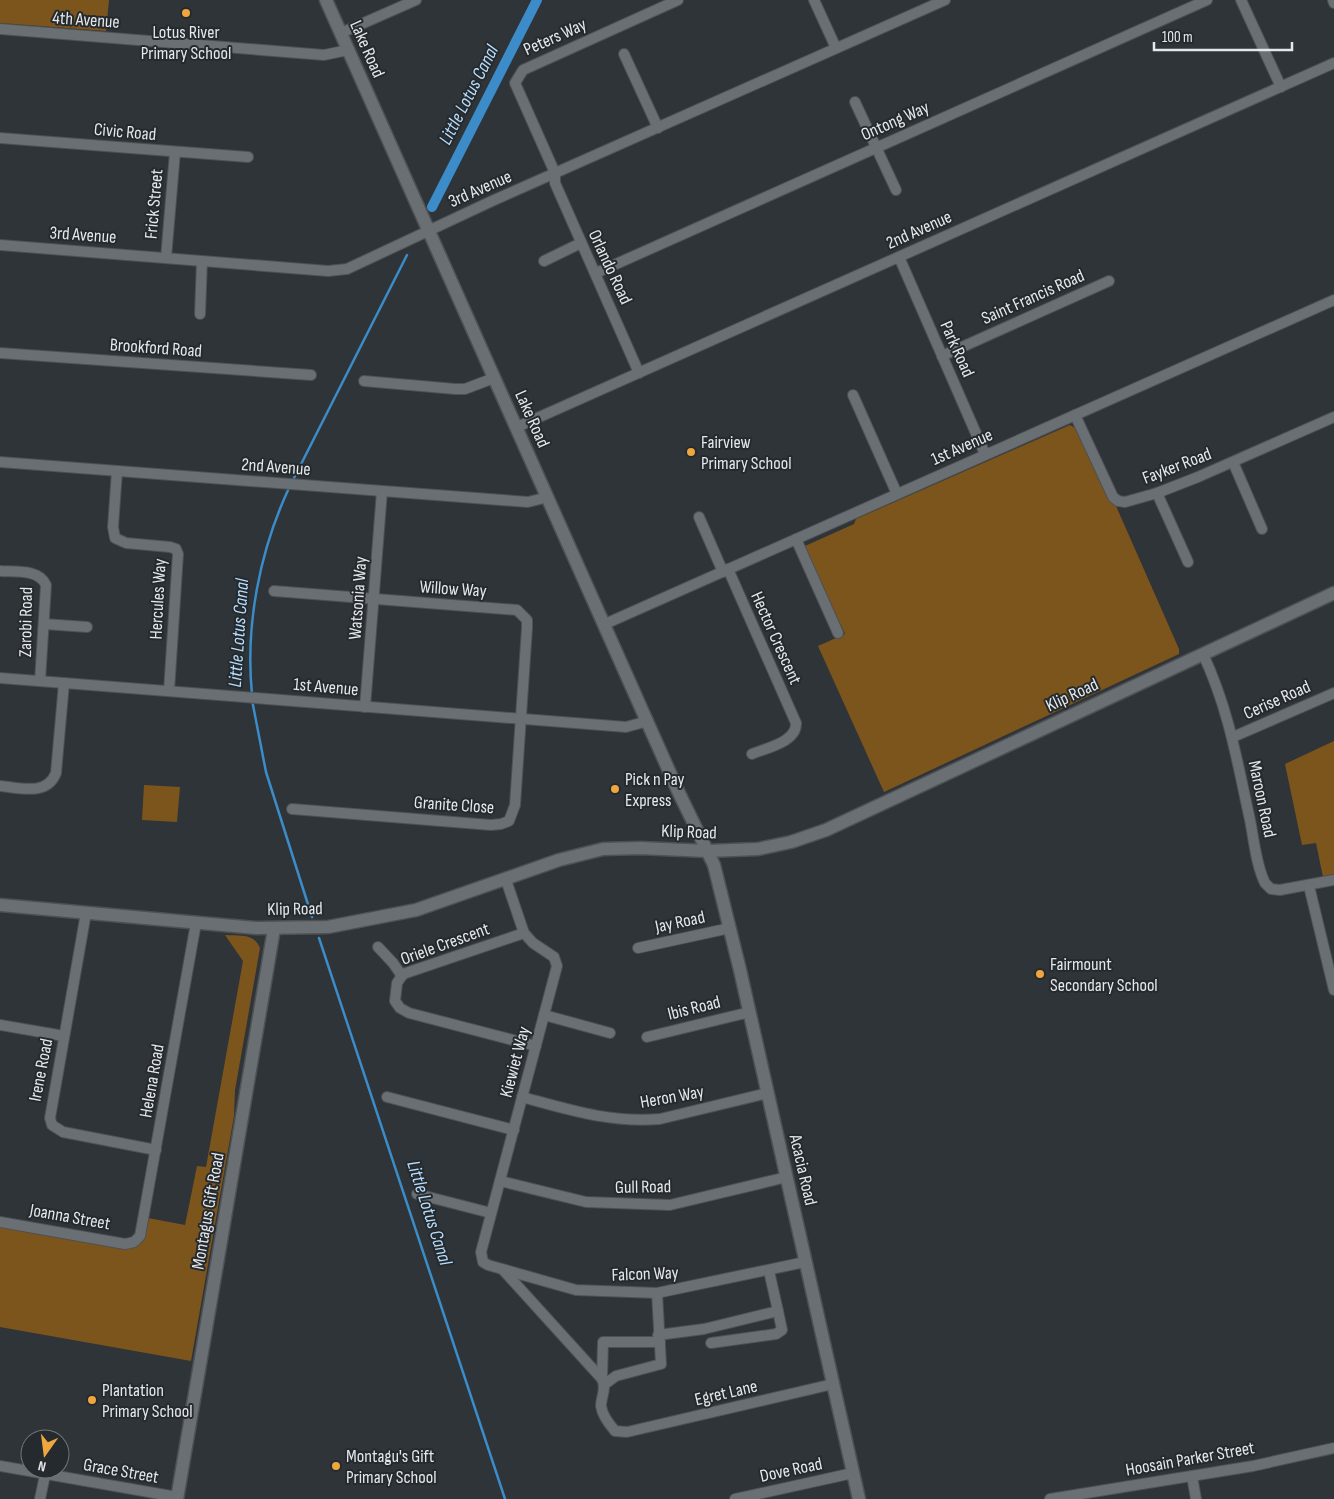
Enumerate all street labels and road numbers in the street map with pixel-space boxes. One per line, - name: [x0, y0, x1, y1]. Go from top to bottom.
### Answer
- street label: 4th Avenue: [52, 7, 120, 33]
- street label: Peters Way: [520, 14, 590, 60]
- street label: Lake Road: [345, 17, 389, 81]
- street label: Ontong Way: [858, 97, 932, 145]
- street label: Civic Road: [93, 119, 157, 145]
- street label: 3rd Avenue: [445, 166, 515, 212]
- street label: Frick Street: [140, 168, 168, 240]
- street label: 2nd Avenue: [883, 206, 955, 254]
- street label: 3rd Avenue: [49, 222, 117, 248]
- street label: Orlando Road: [584, 226, 636, 308]
- street label: Saint Francis Road: [978, 265, 1088, 329]
- street label: Park Road: [935, 318, 979, 380]
- street label: Brookford Road: [109, 334, 203, 362]
- street label: Lake Road: [510, 387, 554, 451]
- street label: 1st Avenue: [928, 424, 996, 470]
- street label: Fayker Road: [1140, 443, 1214, 489]
- street label: 2nd Avenue: [241, 454, 311, 480]
- street label: Watsonia Way: [345, 556, 371, 640]
- street label: Hercules Way: [145, 558, 171, 640]
- street label: Willow Way: [419, 576, 487, 602]
- street label: Zarobi Road: [15, 587, 37, 657]
- street label: Hector Crescent: [746, 588, 806, 688]
- street label: 1st Avenue: [293, 674, 359, 700]
- street label: Klip Road: [1042, 674, 1102, 716]
- street label: Cerise Road: [1240, 676, 1314, 724]
- street label: Maroon Road: [1244, 759, 1280, 839]
- street label: Granite Close: [413, 792, 495, 818]
- street label: Klip Road: [661, 821, 717, 843]
- street label: Klip Road: [267, 898, 323, 920]
- street label: Jay Road: [652, 907, 707, 938]
- street label: Oriele Crescent: [398, 918, 493, 970]
- street label: Ibis Road: [665, 991, 723, 1025]
- street label: Kiewiet Way: [495, 1024, 535, 1100]
- street label: Irene Road: [25, 1037, 57, 1103]
- street label: Helena Road: [135, 1043, 169, 1119]
- street label: Heron Way: [639, 1081, 706, 1113]
- street label: Acacia Road: [784, 1131, 821, 1208]
- street label: Montagus Gift Road: [187, 1151, 229, 1271]
- street label: Gull Road: [615, 1176, 671, 1198]
- street label: Joanna Street: [27, 1199, 112, 1234]
- street label: Falcon Way: [611, 1262, 679, 1286]
- street label: Egret Lane: [693, 1376, 759, 1410]
- street label: Hoosain Parker Street: [1124, 1437, 1257, 1481]
- street label: Dove Road: [758, 1453, 824, 1487]
- street label: Grace Street: [82, 1454, 161, 1488]

